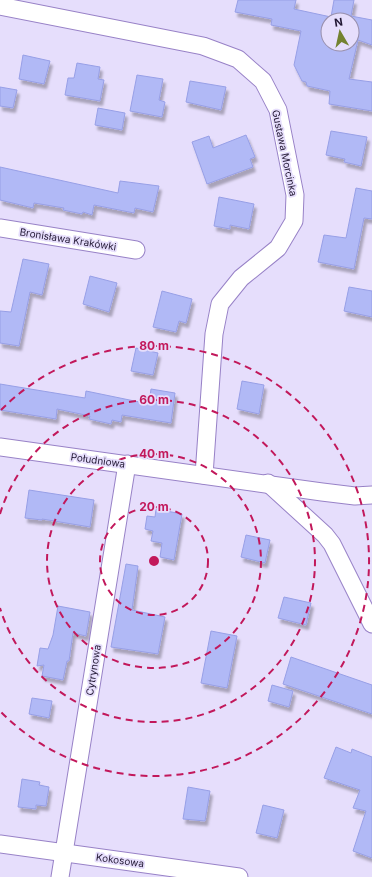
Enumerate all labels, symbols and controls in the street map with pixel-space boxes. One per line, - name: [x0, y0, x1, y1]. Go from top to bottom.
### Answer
- north arrow: [320, 12, 360, 52]
- text: N: [333, 15, 344, 30]
- street label: Gustawa Morcinka: [270, 109, 300, 197]
- street label: Bronisława Krakówki: [19, 225, 117, 253]
- text: 80 m: [139, 338, 169, 353]
- text: 60 m: [139, 392, 169, 407]
- text: 40 m: [139, 446, 169, 461]
- street label: Południowa: [70, 450, 126, 470]
- text: 20 m: [139, 499, 169, 514]
- centre of rings: [147, 554, 161, 568]
- street label: Cytrynowa: [83, 644, 103, 696]
- street label: Kokosowa: [95, 851, 145, 869]

